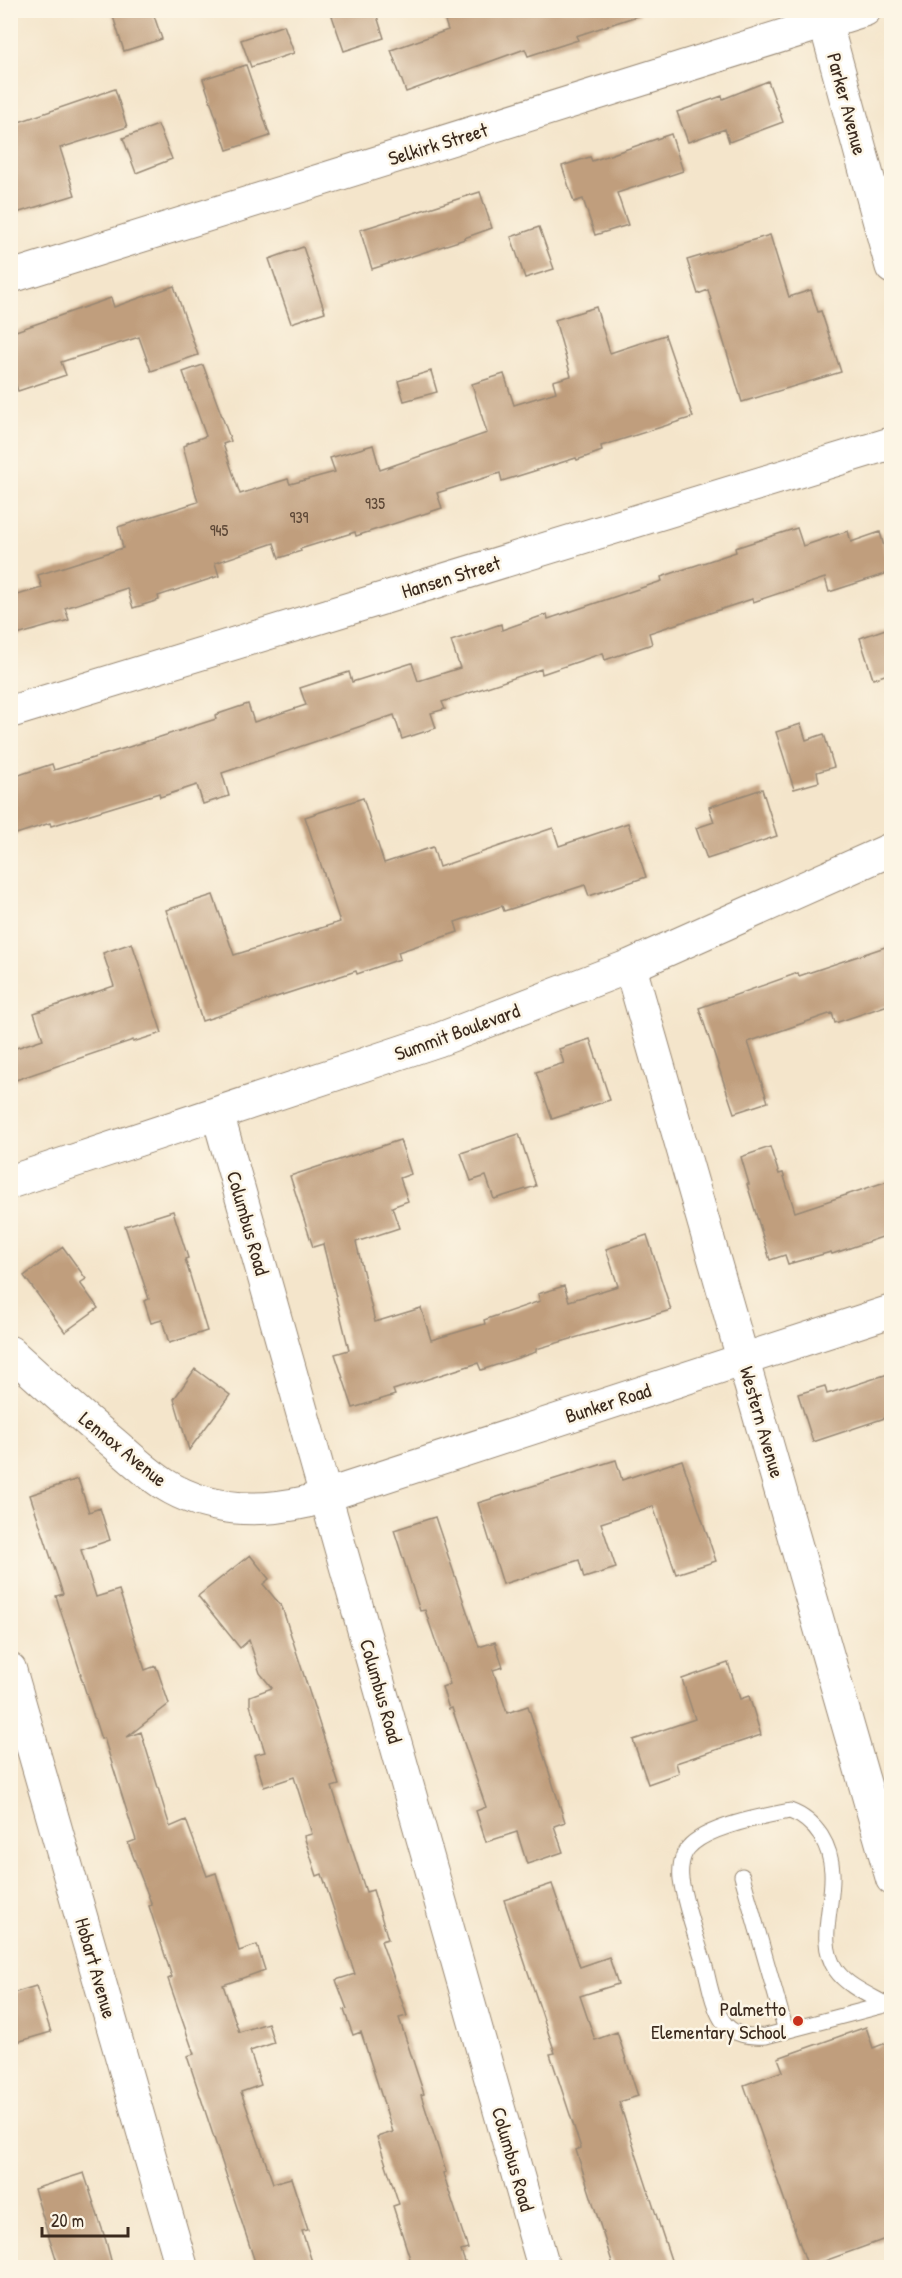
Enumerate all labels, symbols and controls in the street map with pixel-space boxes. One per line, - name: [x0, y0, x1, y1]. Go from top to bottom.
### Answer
- street label: Parker Avenue: [821, 50, 874, 158]
- street label: Selkirk Street: [385, 115, 492, 171]
- house number: 935: [365, 492, 385, 514]
- house number: 939: [290, 506, 309, 528]
- house number: 945: [210, 519, 229, 541]
- street label: Hansen Street: [398, 548, 505, 604]
- street label: Summit Boulevard: [391, 996, 523, 1067]
- street label: Columbus Road: [221, 1168, 276, 1278]
- street label: Western Avenue: [734, 1363, 791, 1481]
- street label: Bunker Road: [562, 1376, 654, 1429]
- street label: Lennox Avenue: [74, 1405, 173, 1492]
- street label: Columbus Road: [354, 1636, 409, 1746]
- street label: Hobart Avenue: [69, 1914, 124, 2021]
- place label: Palmetto Elementary School: [651, 1995, 787, 2045]
- marker: Palmetto Elementary School: [791, 2014, 805, 2028]
- street label: Columbus Road: [486, 2104, 541, 2214]
- scale bar: [42, 2200, 128, 2238]
- text: 20 m: [51, 2208, 84, 2233]

